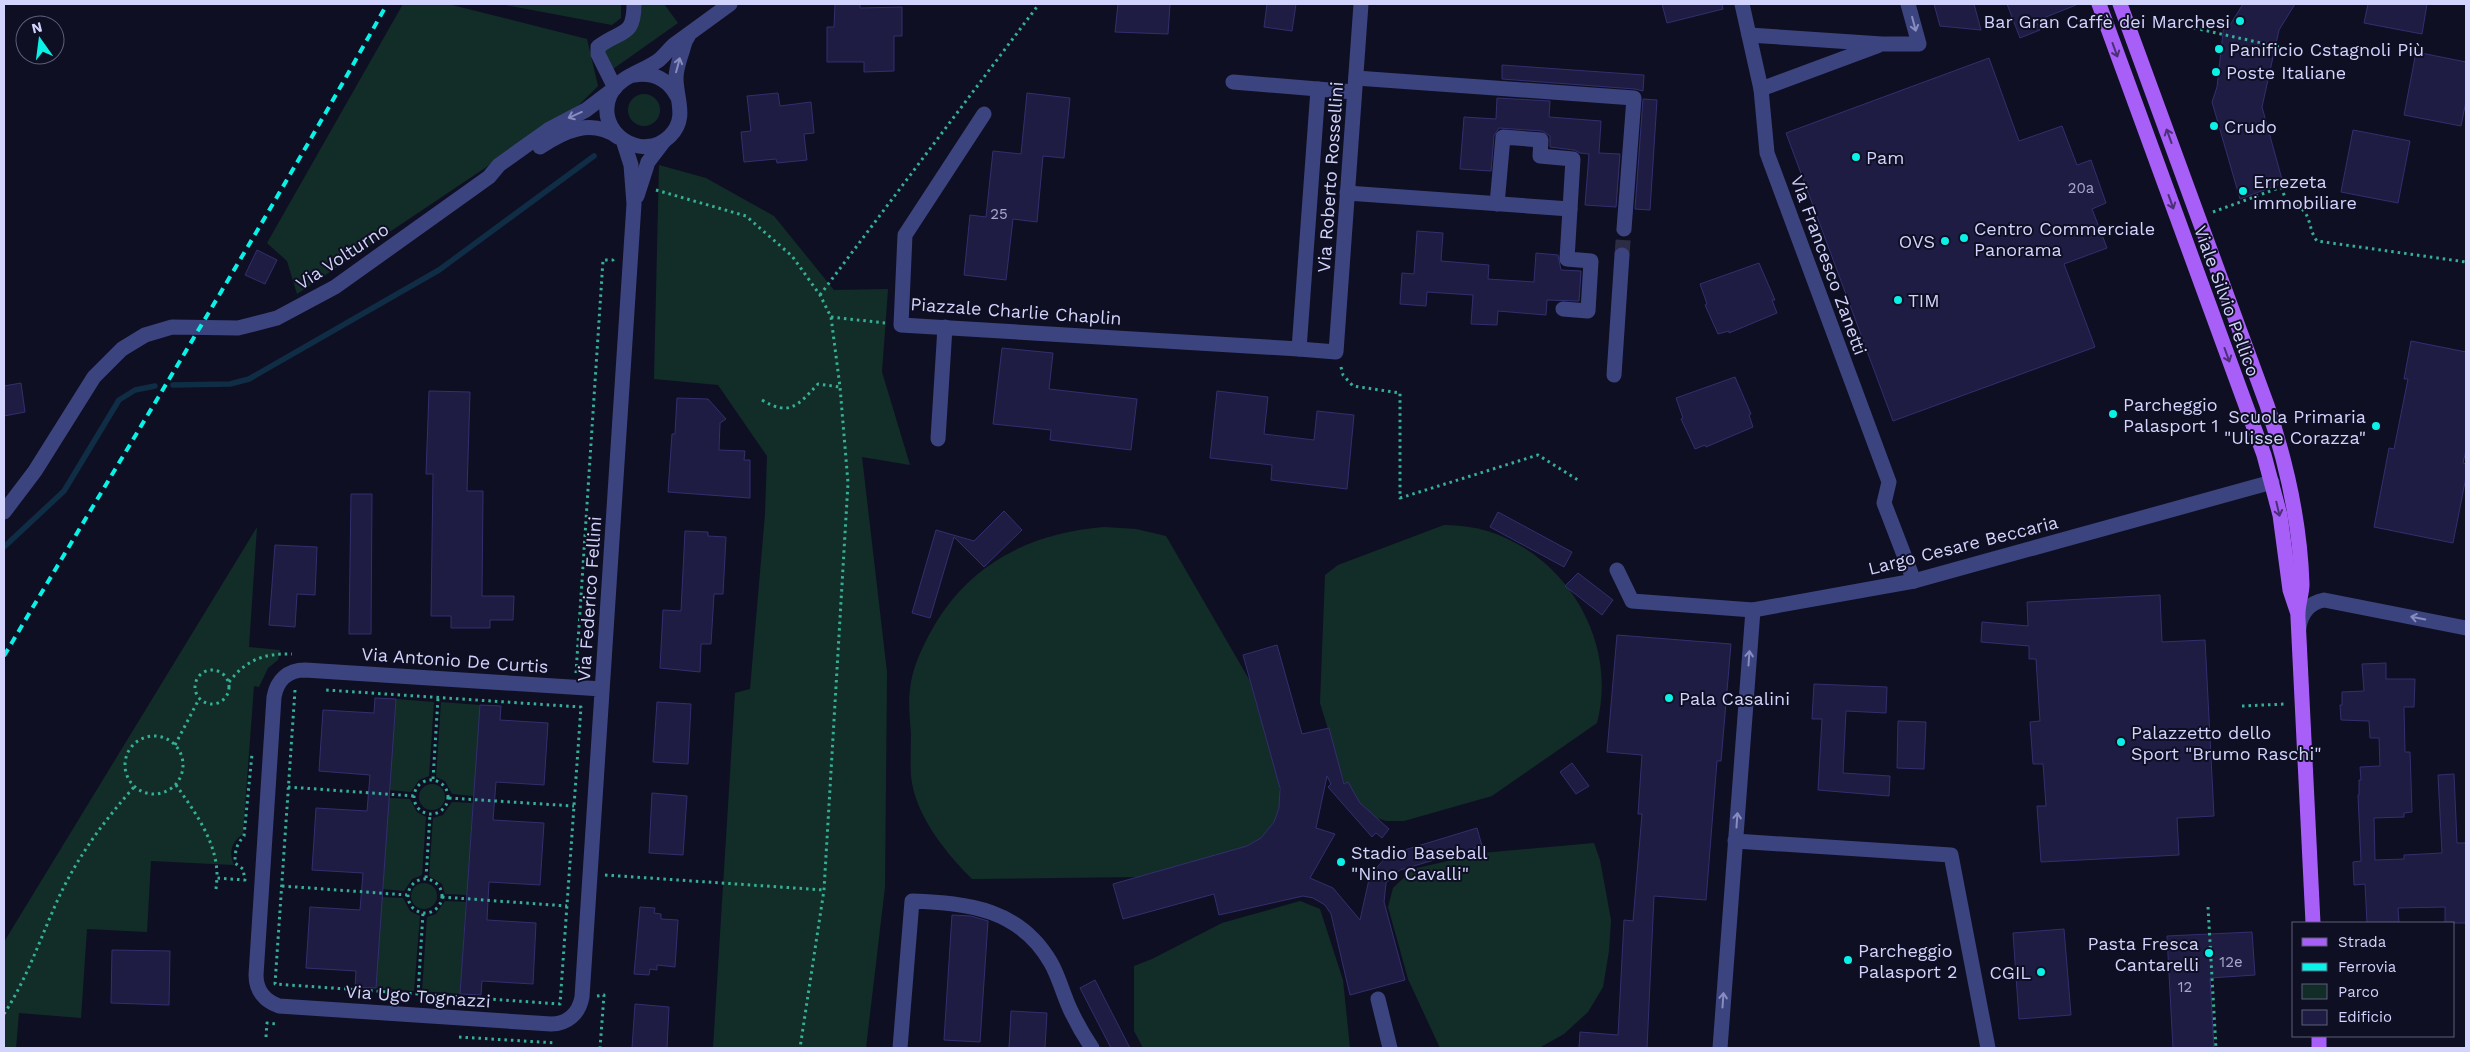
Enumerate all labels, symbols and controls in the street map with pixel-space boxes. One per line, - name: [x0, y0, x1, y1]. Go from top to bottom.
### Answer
- place label: Bar Gran Caffè dei Marchesi: [1984, 11, 2230, 32]
- north arrow: [15, 15, 65, 65]
- one-way arrow: [1909, 15, 1919, 31]
- marker: Bar Gran Caffè dei Marchesi: [2234, 15, 2246, 27]
- text: N: [30, 18, 44, 36]
- place label: Panificio Cstagnoli Più: [2229, 39, 2424, 60]
- one-way arrow: [2111, 42, 2120, 57]
- marker: Panificio Cstagnoli Più: [2213, 43, 2225, 55]
- one-way arrow: [674, 57, 683, 73]
- place label: Poste Italiane: [2226, 62, 2346, 83]
- marker: Poste Italiane: [2210, 66, 2222, 78]
- street label: Via Roberto Rossellini: [1313, 81, 1347, 273]
- one-way arrow: [568, 111, 583, 121]
- place label: Crudo: [2224, 116, 2277, 137]
- marker: Crudo: [2208, 120, 2220, 132]
- one-way arrow: [2164, 129, 2173, 144]
- place label: Pam: [1866, 147, 1904, 168]
- marker: Pam: [1850, 151, 1862, 163]
- place label: Errezeta immobiliare: [2253, 171, 2357, 213]
- street label: Via Francesco Zanetti: [1787, 172, 1871, 358]
- house number: 20a: [2068, 179, 2095, 197]
- marker: Errezeta immobiliare: [2237, 185, 2249, 197]
- one-way arrow: [2167, 194, 2176, 210]
- house number: 25: [990, 205, 1008, 223]
- street label: Via Volturno: [292, 218, 392, 294]
- place label: Centro Commerciale Panorama: [1974, 218, 2155, 260]
- street label: Viale Silvio Pellico: [2190, 223, 2264, 379]
- place label: OVS: [1899, 231, 1935, 252]
- marker: Centro Commerciale Panorama: [1958, 232, 1970, 244]
- marker: OVS: [1939, 235, 1951, 247]
- place label: TIM: [1908, 290, 1940, 311]
- street label: Piazzale Charlie Chaplin: [910, 293, 1122, 329]
- marker: TIM: [1892, 294, 1904, 306]
- one-way arrow: [2223, 347, 2232, 362]
- place label: Parcheggio Palasport 1: [2123, 394, 2219, 436]
- place label: Scuola Primaria "Ulisse Corazza": [2224, 406, 2366, 448]
- marker: Parcheggio Palasport 1: [2107, 408, 2119, 420]
- marker: Scuola Primaria "Ulisse Corazza": [2370, 420, 2382, 432]
- one-way arrow: [2274, 500, 2284, 516]
- street label: Largo Cesare Beccaria: [1866, 511, 2060, 579]
- street label: Via Federico Fellini: [573, 516, 605, 682]
- one-way arrow: [2411, 613, 2427, 623]
- street label: Via Antonio De Curtis: [361, 643, 549, 677]
- one-way arrow: [1744, 650, 1754, 666]
- place label: Pala Casalini: [1679, 688, 1790, 709]
- marker: Pala Casalini: [1663, 692, 1675, 704]
- place label: Palazzetto dello Sport "Brumo Raschi": [2131, 722, 2321, 764]
- marker: Palazzetto dello Sport "Brumo Raschi": [2115, 736, 2127, 748]
- one-way arrow: [1732, 812, 1741, 828]
- place label: Stadio Baseball "Nino Cavalli": [1351, 842, 1488, 884]
- marker: Stadio Baseball "Nino Cavalli": [1335, 856, 1347, 868]
- legend: [2292, 922, 2455, 1037]
- place label: Pasta Fresca Cantarelli: [2087, 933, 2199, 975]
- text: Strada: [2338, 933, 2387, 951]
- place label: Parcheggio Palasport 2: [1858, 940, 1957, 982]
- marker: Pasta Fresca Cantarelli: [2203, 947, 2215, 959]
- house number: 12e: [2219, 953, 2243, 971]
- marker: Parcheggio Palasport 2: [1842, 954, 1854, 966]
- text: Ferrovia: [2338, 958, 2397, 976]
- place label: CGIL: [1990, 962, 2031, 983]
- marker: CGIL: [2035, 966, 2047, 978]
- house number: 12: [2178, 978, 2192, 996]
- street label: Via Ugo Tognazzi: [345, 980, 491, 1012]
- text: Parco: [2338, 983, 2379, 1001]
- one-way arrow: [1719, 992, 1728, 1008]
- text: Edificio: [2338, 1008, 2392, 1026]

